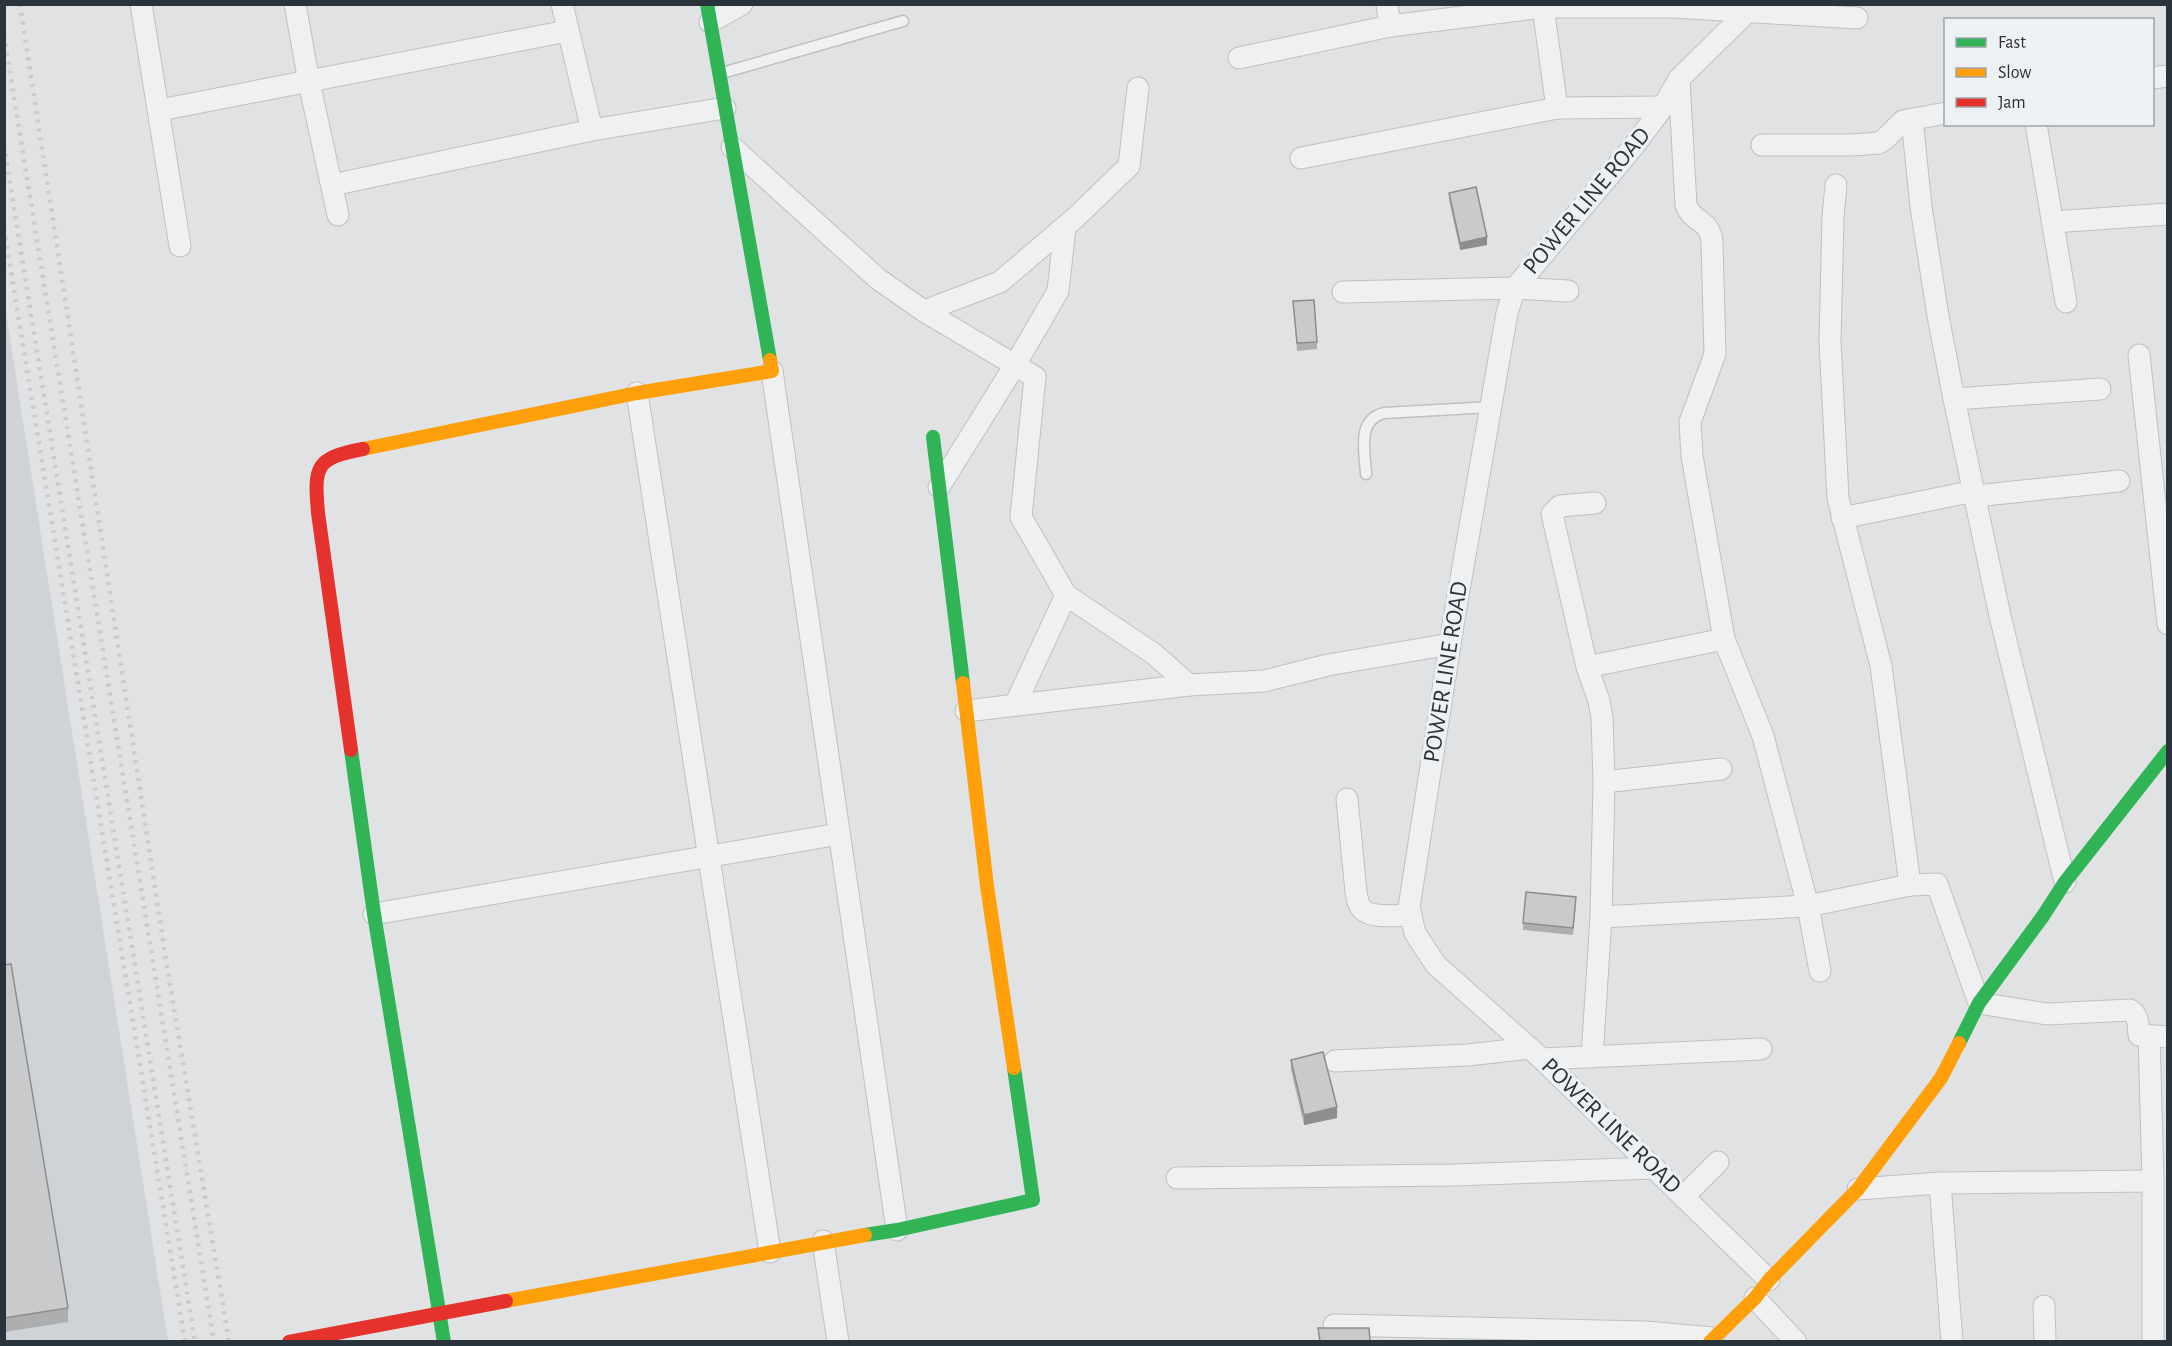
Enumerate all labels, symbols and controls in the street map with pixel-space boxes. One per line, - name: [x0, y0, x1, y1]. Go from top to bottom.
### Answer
- legend: [1944, 18, 2154, 126]
- text: Fast: [1998, 34, 2026, 52]
- text: Slow: [1998, 64, 2031, 82]
- text: Jam: [1998, 94, 2026, 112]
- street label: POWER LINE ROAD: [1519, 123, 1655, 279]
- street label: POWER LINE ROAD: [1420, 580, 1472, 764]
- street label: POWER LINE ROAD: [1537, 1054, 1685, 1198]

